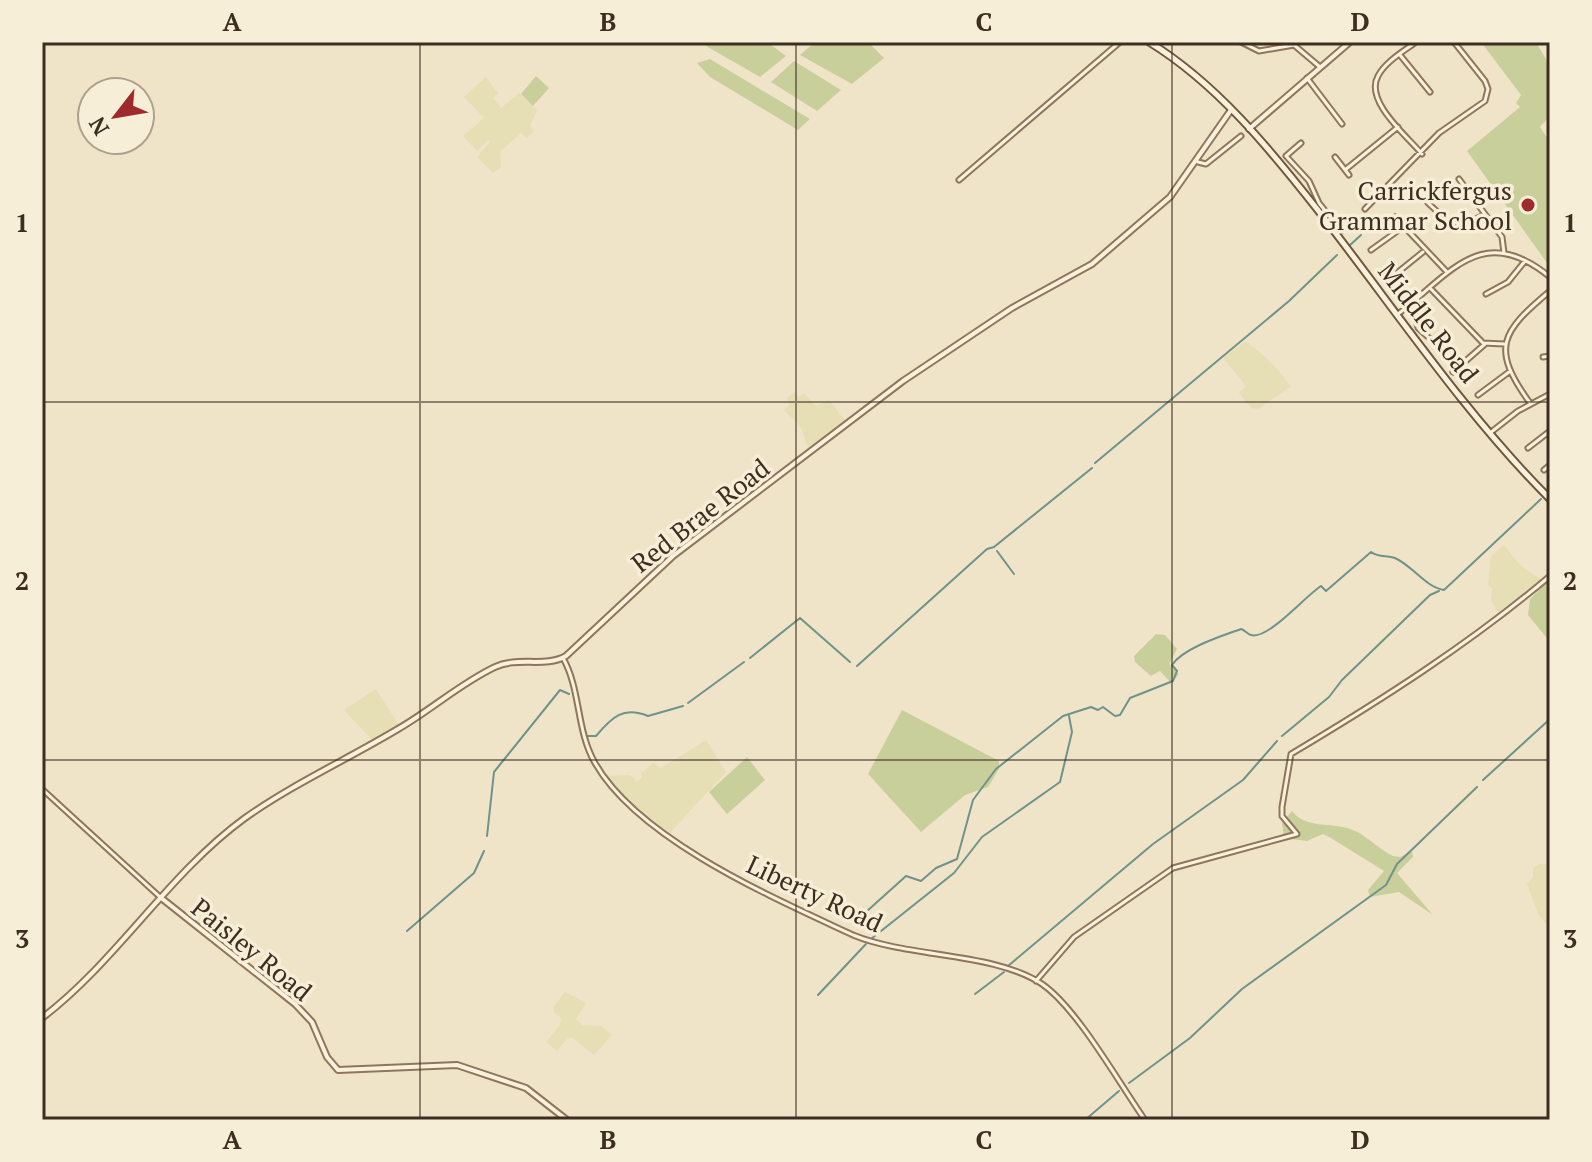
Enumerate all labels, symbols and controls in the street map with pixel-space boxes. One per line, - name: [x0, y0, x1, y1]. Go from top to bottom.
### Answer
- text: A: [223, 4, 242, 38]
- text: B: [600, 4, 616, 38]
- text: C: [976, 4, 992, 38]
- text: D: [1350, 4, 1370, 38]
- north arrow: [76, 76, 156, 156]
- text: N: [82, 112, 115, 141]
- place label: Carrickfergus Grammar School: [1319, 173, 1512, 237]
- marker: Carrickfergus Grammar School: [1519, 196, 1537, 214]
- text: 1: [15, 205, 29, 239]
- text: 1: [1563, 205, 1577, 239]
- street label: Middle Road: [1371, 255, 1487, 389]
- street label: Red Brae Road: [624, 450, 776, 580]
- text: 2: [15, 563, 29, 597]
- text: 2: [1563, 563, 1577, 597]
- street label: Liberty Road: [741, 847, 889, 939]
- street label: Paisley Road: [185, 890, 319, 1008]
- text: 3: [15, 921, 29, 955]
- text: 3: [1563, 921, 1577, 955]
- text: A: [223, 1122, 242, 1156]
- text: B: [600, 1122, 616, 1156]
- text: C: [976, 1122, 992, 1156]
- text: D: [1350, 1122, 1370, 1156]

